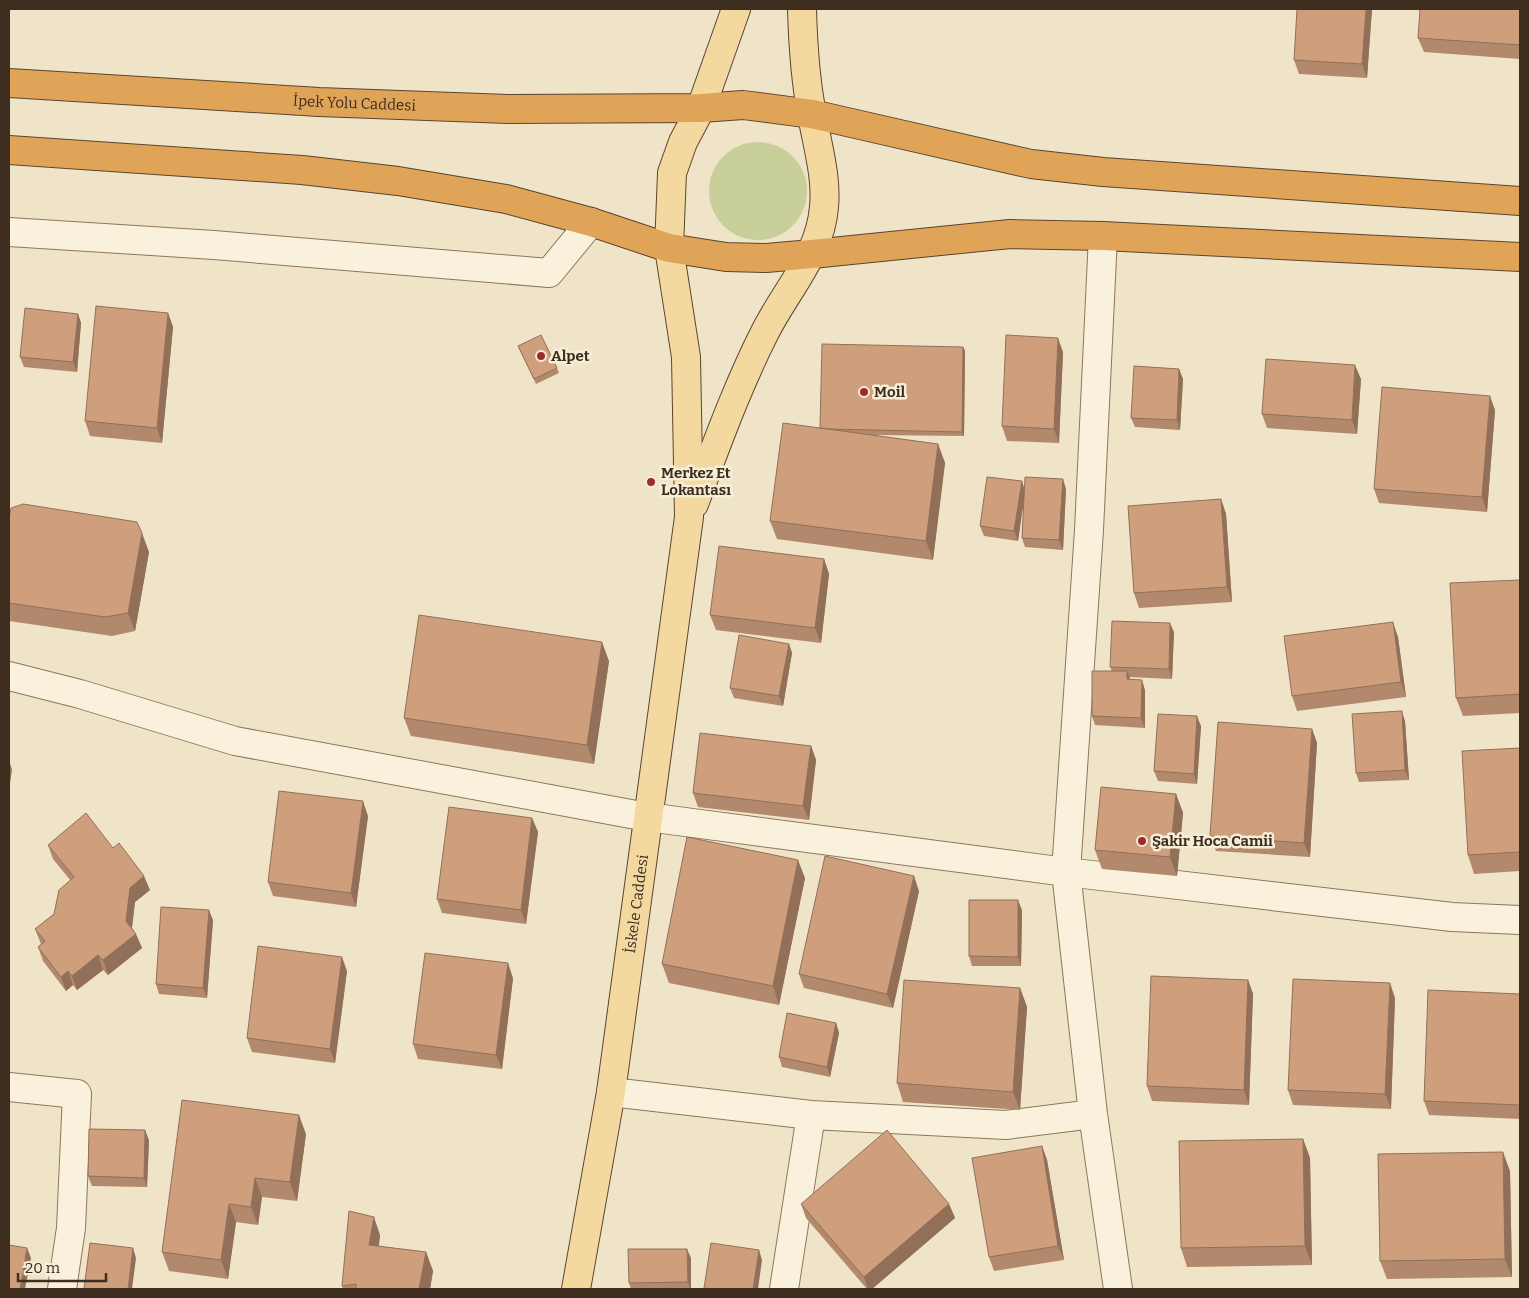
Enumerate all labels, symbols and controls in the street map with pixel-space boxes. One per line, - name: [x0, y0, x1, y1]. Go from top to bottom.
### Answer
- street label: İpek Yolu Caddesi: [292, 91, 417, 115]
- place label: Alpet: [551, 347, 590, 365]
- marker: Alpet: [535, 350, 547, 362]
- place label: Moil: [874, 383, 905, 401]
- marker: Moil: [858, 386, 870, 398]
- place label: Merkez Et Lokantası: [661, 464, 731, 499]
- marker: Merkez Et Lokantası: [645, 476, 657, 488]
- place label: Şakir Hoca Camii: [1152, 832, 1273, 850]
- marker: Şakir Hoca Camii: [1136, 835, 1148, 847]
- street label: İskele Caddesi: [621, 853, 652, 954]
- scale bar: [18, 1250, 105, 1282]
- text: 20 m: [25, 1259, 61, 1277]

